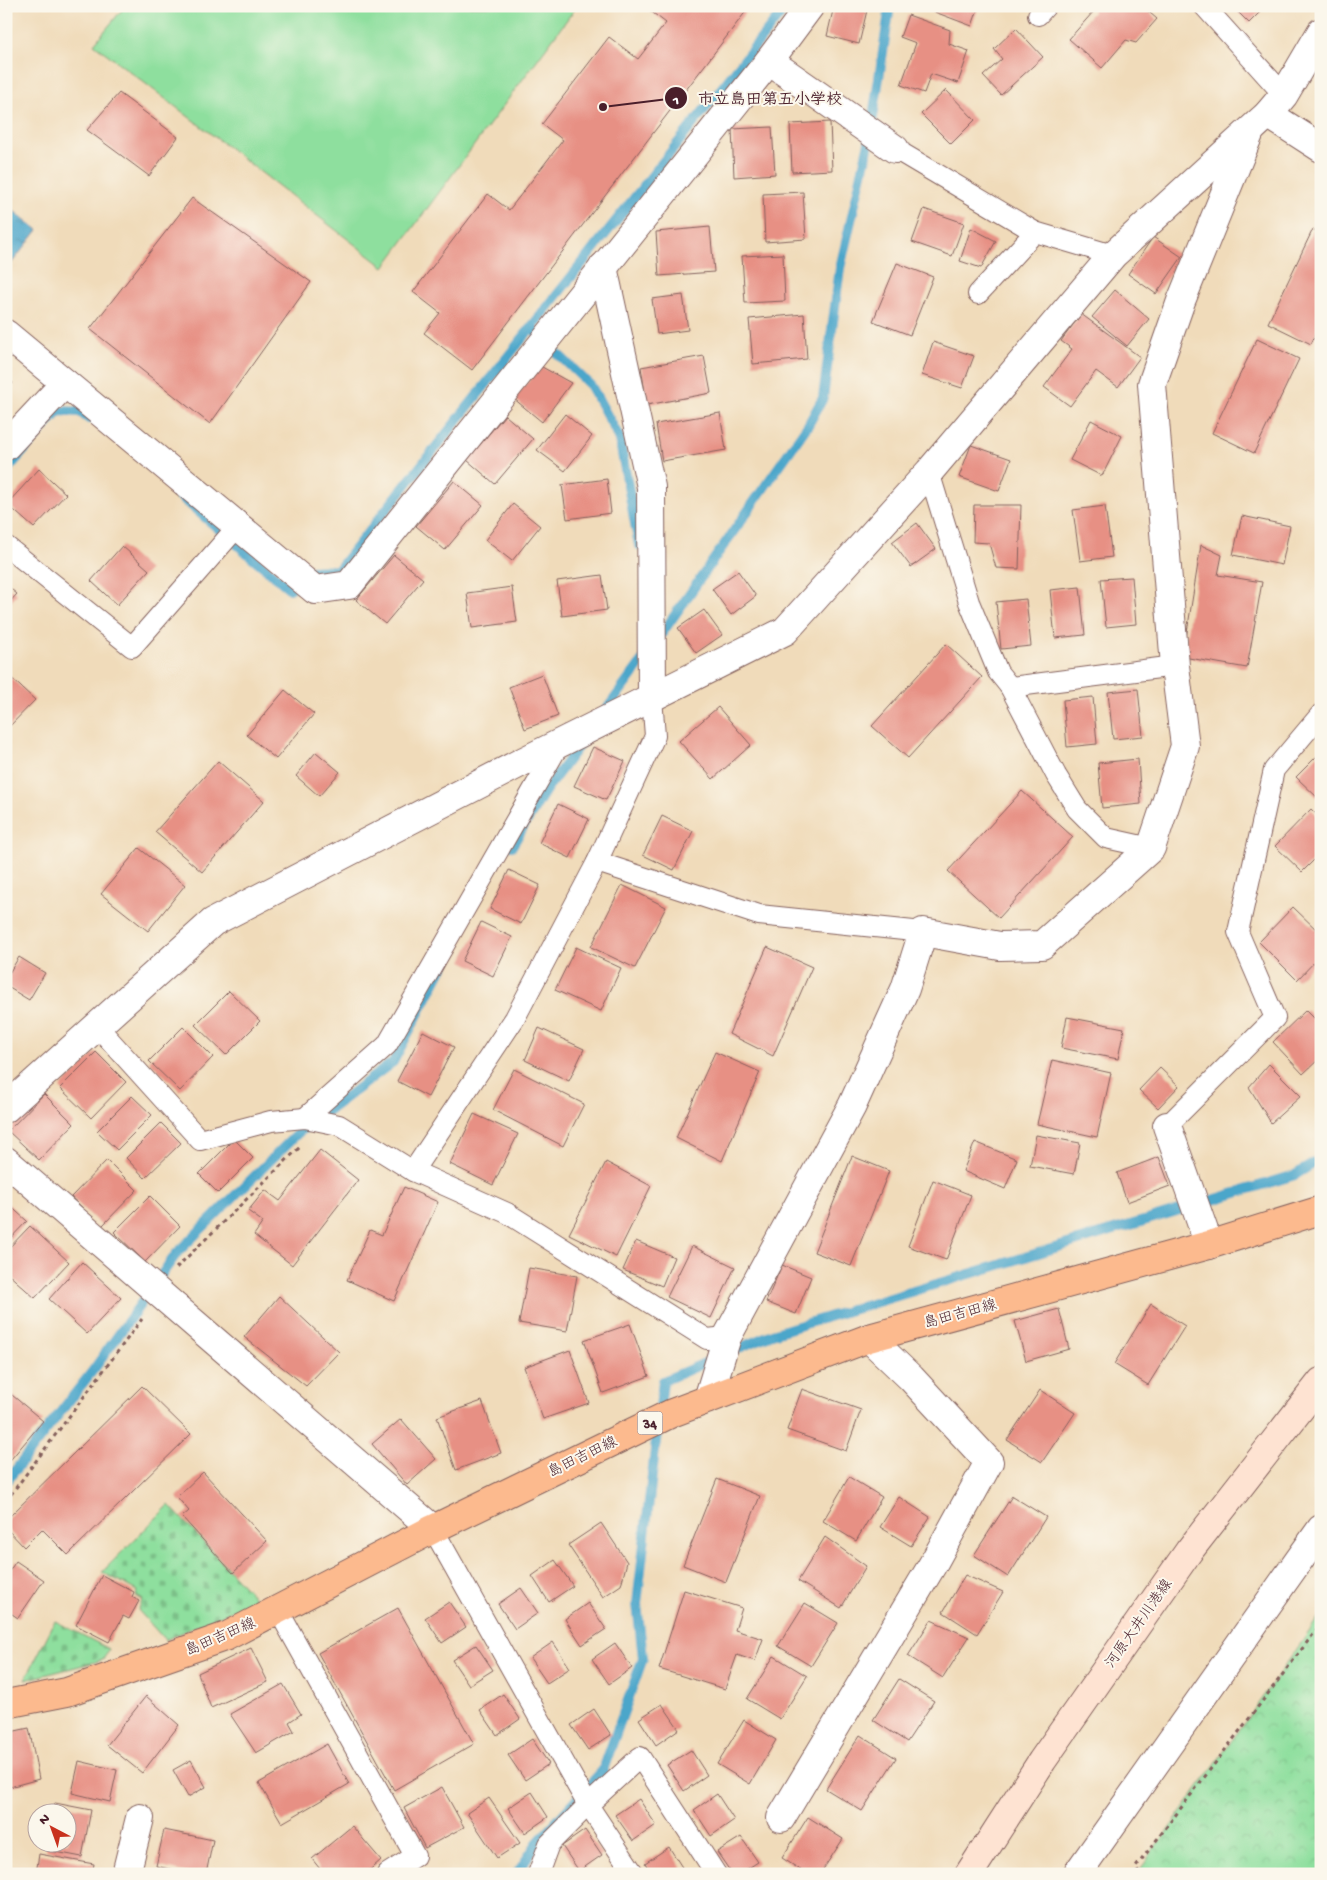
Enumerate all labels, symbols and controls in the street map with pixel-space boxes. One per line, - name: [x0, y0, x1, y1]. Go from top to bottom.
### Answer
- callout: 市立島田第五小学校: [663, 83, 852, 114]
- text: 市立島田第五小学校: [698, 90, 842, 111]
- text: 1: [672, 92, 679, 110]
- street label: 島田吉田線: [922, 1296, 999, 1333]
- road number: 34: [638, 1412, 662, 1435]
- street label: 島田吉田線: [545, 1432, 621, 1482]
- street label: 河原大井川港線: [1101, 1575, 1177, 1672]
- street label: 島田吉田線: [182, 1614, 259, 1661]
- north arrow: [28, 1802, 78, 1852]
- text: N: [36, 1811, 54, 1829]

